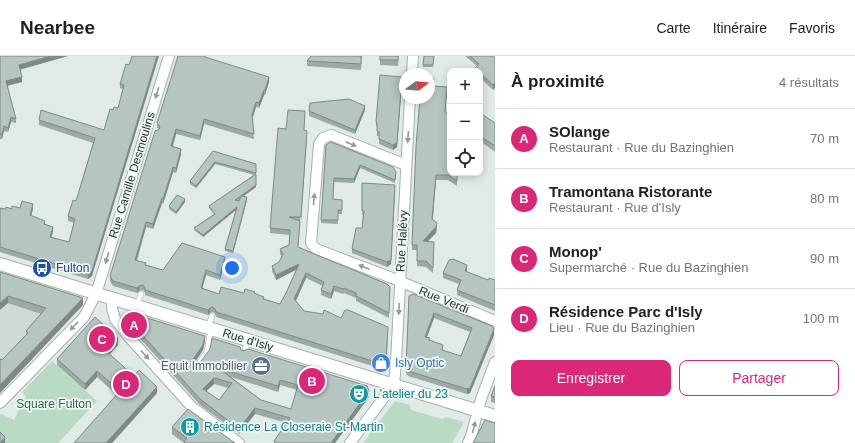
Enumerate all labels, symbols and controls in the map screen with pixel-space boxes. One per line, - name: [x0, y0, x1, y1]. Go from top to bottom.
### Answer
- text: Nearbee: [20, 17, 95, 38]
- text: Carte: [656, 20, 691, 36]
- text: Itinéraire: [713, 20, 767, 36]
- text: Favoris: [789, 20, 835, 36]
- north arrow: [399, 68, 435, 104]
- map controls: [447, 68, 483, 176]
- button: +: [447, 68, 483, 104]
- text: À proximité: [511, 72, 605, 91]
- text: 4 résultats: [779, 75, 839, 90]
- one-way arrow: [154, 88, 160, 100]
- button: −: [447, 104, 483, 140]
- street label: Rue Camille Desmoulins: [106, 110, 158, 240]
- text: SOlange: [549, 123, 610, 140]
- one-way arrow: [404, 131, 411, 143]
- text: A: [519, 131, 529, 146]
- text: 70 m: [810, 131, 839, 146]
- button: locate: [447, 140, 483, 176]
- text: Restaurant · Rue du Bazinghien: [549, 140, 734, 155]
- one-way arrow: [346, 141, 358, 147]
- text: Tramontana Ristorante: [549, 183, 712, 200]
- text: B: [519, 191, 529, 206]
- text: 80 m: [810, 191, 839, 206]
- one-way arrow: [311, 193, 318, 205]
- text: Restaurant · Rue d'Isly: [549, 200, 681, 215]
- street label: Rue Halévy: [393, 210, 411, 272]
- text: Monop': [549, 243, 602, 260]
- text: C: [519, 251, 529, 266]
- text: 90 m: [810, 251, 839, 266]
- one-way arrow: [104, 252, 110, 264]
- bus stop icon: Fulton: [31, 257, 53, 279]
- your location: [222, 258, 242, 278]
- text: Supermarché · Rue du Bazinghien: [549, 260, 748, 275]
- place label: Fulton: [56, 261, 89, 275]
- one-way arrow: [358, 264, 370, 270]
- street label: Rue Verdi: [417, 284, 471, 316]
- one-way arrow: [395, 303, 402, 315]
- text: Résidence Parc d'Isly: [549, 303, 703, 320]
- pin: A: [121, 310, 147, 340]
- text: D: [519, 311, 529, 326]
- text: 100 m: [803, 311, 839, 326]
- text: Lieu · Rue du Bazinghien: [549, 320, 695, 335]
- one-way arrow: [70, 321, 79, 331]
- pin: C: [89, 324, 115, 354]
- street label: Rue d'Isly: [221, 326, 275, 354]
- one-way arrow: [140, 349, 149, 360]
- shop icon: Isly Optic: [370, 352, 392, 374]
- office icon: Equit Immobilier: [250, 355, 272, 377]
- place label: Isly Optic: [395, 356, 444, 370]
- place label: Equit Immobilier: [161, 359, 247, 373]
- button: Enregistrer: [511, 360, 671, 396]
- button: Partager: [679, 360, 839, 396]
- pin: B: [299, 366, 325, 396]
- pin: D: [113, 369, 139, 399]
- theatre icon: L'atelier du 23: [348, 383, 370, 405]
- place label: L'atelier du 23: [373, 387, 448, 401]
- park label: Square Fulton: [16, 397, 92, 411]
- building icon: Résidence La Closeraie St-Martin: [179, 416, 201, 438]
- place label: Résidence La Closeraie St-Martin: [204, 420, 383, 434]
- one-way arrow: [471, 421, 477, 433]

